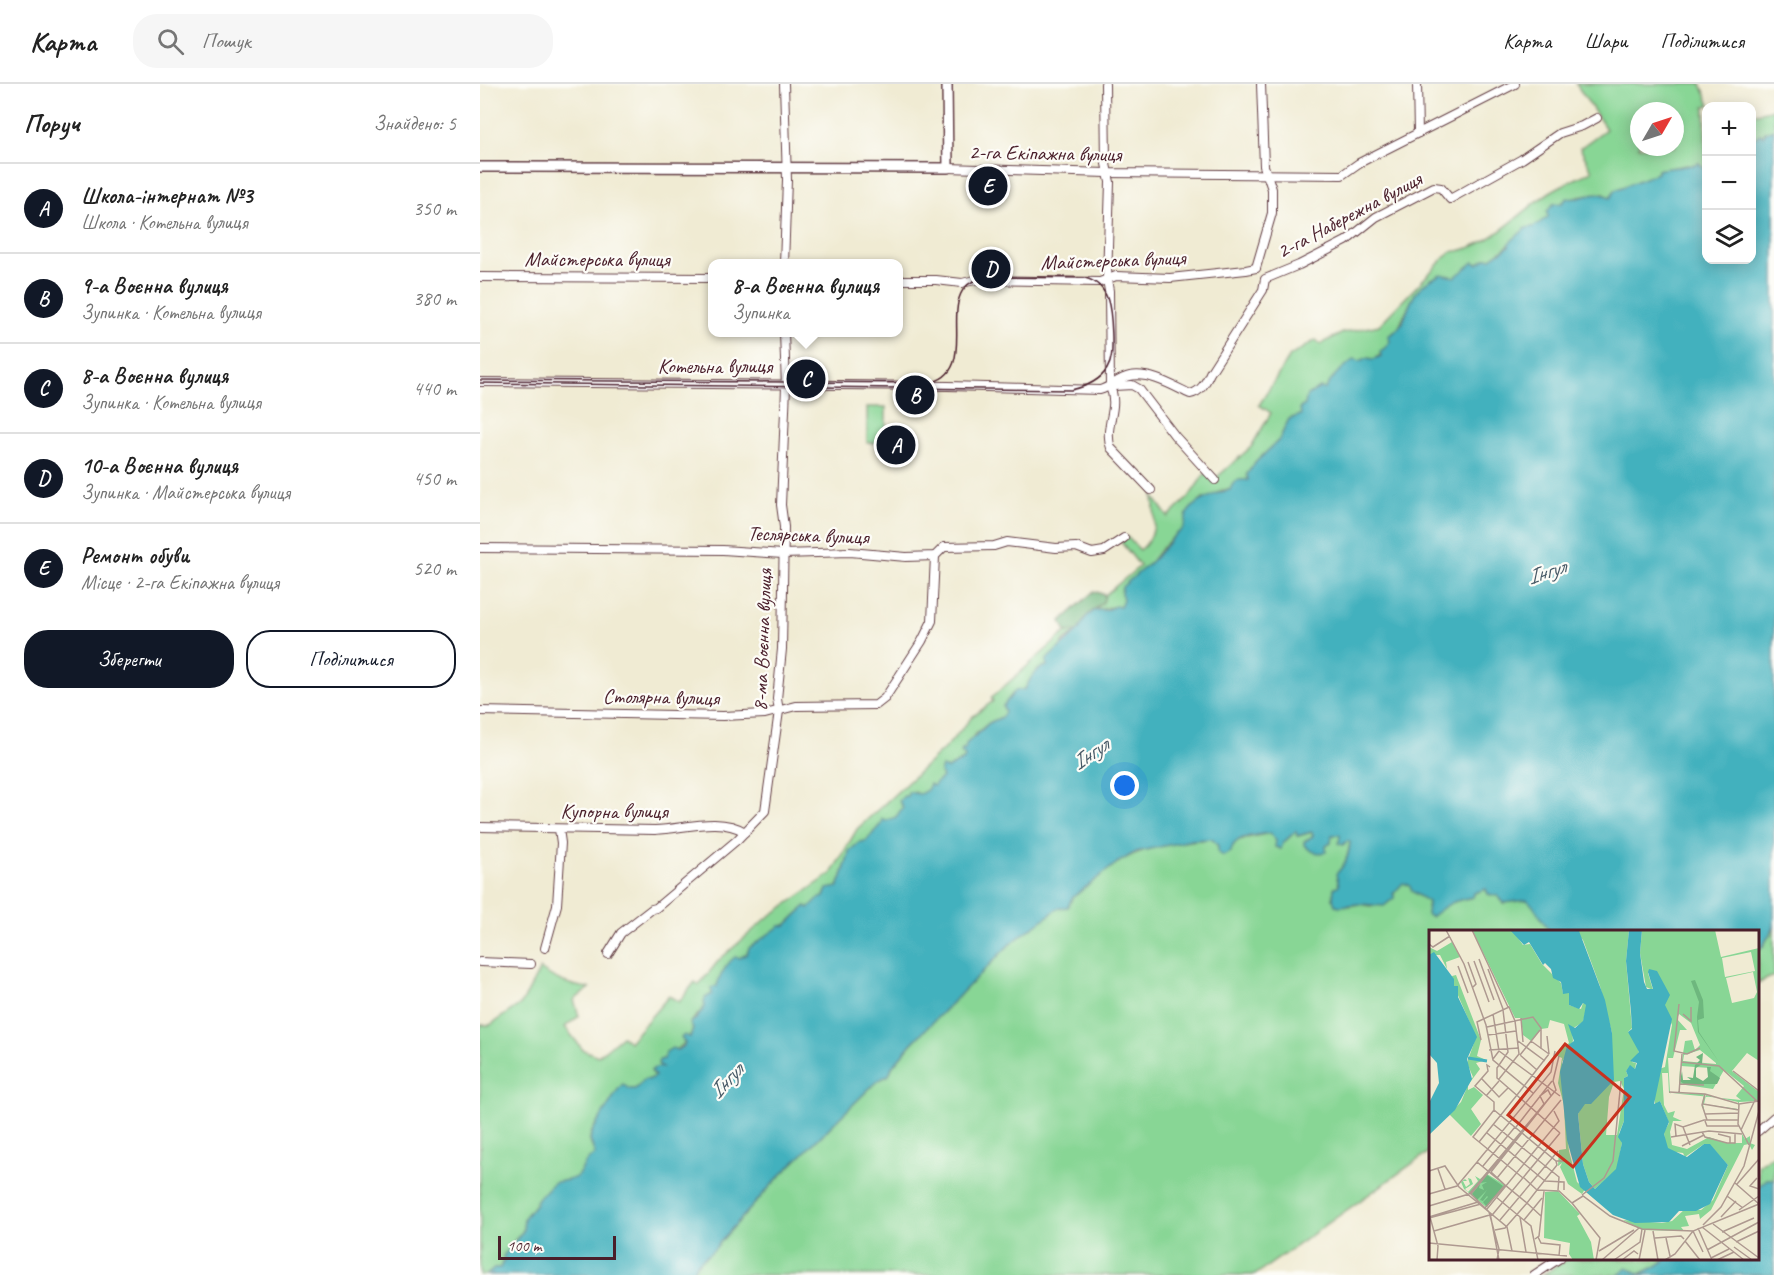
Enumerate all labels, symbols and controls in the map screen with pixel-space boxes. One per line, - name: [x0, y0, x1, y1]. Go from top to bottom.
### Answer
- search box: [133, 14, 553, 68]
- text: Карта: [30, 24, 97, 59]
- icon: search: [154, 25, 187, 58]
- text: Пошук: [202, 27, 251, 55]
- text: Карта: [1503, 28, 1551, 54]
- text: Шари: [1584, 28, 1628, 54]
- text: Поділитися: [1661, 28, 1744, 54]
- north arrow: [1630, 102, 1684, 156]
- map controls: [1702, 102, 1756, 264]
- button: +: [1702, 102, 1756, 156]
- text: Поруч: [24, 107, 80, 140]
- text: Знайдено: 5: [374, 111, 456, 136]
- street label: 2-га Екіпажна вулиця: [969, 139, 1123, 167]
- button: −: [1702, 156, 1756, 210]
- pin: E: [968, 164, 1008, 208]
- street label: 2-га Набережна вулиця: [1272, 165, 1427, 264]
- text: Школа-інтернат №3: [81, 182, 253, 210]
- text: A: [38, 196, 49, 221]
- text: 350 m: [413, 196, 456, 221]
- text: Школа · Котельна вулиця: [81, 210, 248, 235]
- button: layers: [1702, 210, 1756, 264]
- street label: Майстерська вулиця: [1040, 244, 1187, 276]
- street label: Майстерська вулиця: [525, 246, 671, 272]
- pin: D: [972, 246, 1010, 291]
- popup: [708, 259, 903, 337]
- text: 9-а Воєнна вулиця: [81, 272, 228, 300]
- text: 8-а Воєнна вулиця: [732, 272, 879, 300]
- text: B: [38, 286, 49, 311]
- text: 380 m: [413, 286, 456, 311]
- text: Зупинка · Котельна вулиця: [81, 300, 261, 325]
- text: Зупинка: [732, 300, 790, 325]
- street label: Котельна вулиця: [658, 353, 774, 379]
- pin: C: [786, 356, 826, 402]
- text: 8-а Воєнна вулиця: [81, 362, 228, 390]
- pin: B: [896, 372, 934, 418]
- text: C: [39, 376, 48, 401]
- text: 440 m: [413, 376, 456, 401]
- text: Зупинка · Котельна вулиця: [81, 390, 261, 415]
- pin: A: [876, 422, 916, 468]
- text: 10-а Воєнна вулиця: [81, 452, 238, 480]
- text: D: [38, 466, 49, 491]
- text: 450 m: [413, 466, 456, 491]
- text: Зупинка · Майстерська вулиця: [81, 480, 290, 505]
- street label: Теслярська вулиця: [747, 520, 871, 550]
- text: Ремонт обуви: [81, 542, 189, 570]
- water label: Інгул: [1523, 552, 1572, 591]
- text: E: [38, 556, 49, 581]
- text: 520 m: [413, 556, 456, 581]
- street label: 8-ма Воєнна вулиця: [747, 567, 778, 712]
- text: Місце · 2-га Екіпажна вулиця: [81, 570, 279, 595]
- button: Зберегти: [24, 630, 234, 688]
- button: Поділитися: [246, 630, 456, 688]
- street label: Столярна вулиця: [603, 683, 721, 711]
- water label: Інгул: [1066, 729, 1117, 776]
- your location: [1110, 771, 1139, 800]
- street label: Купорна вулиця: [560, 798, 669, 824]
- inset map: [1429, 930, 1759, 1260]
- water label: Інгул: [703, 1055, 752, 1105]
- scale bar: [498, 1233, 616, 1260]
- text: 100 m: [507, 1236, 541, 1256]

